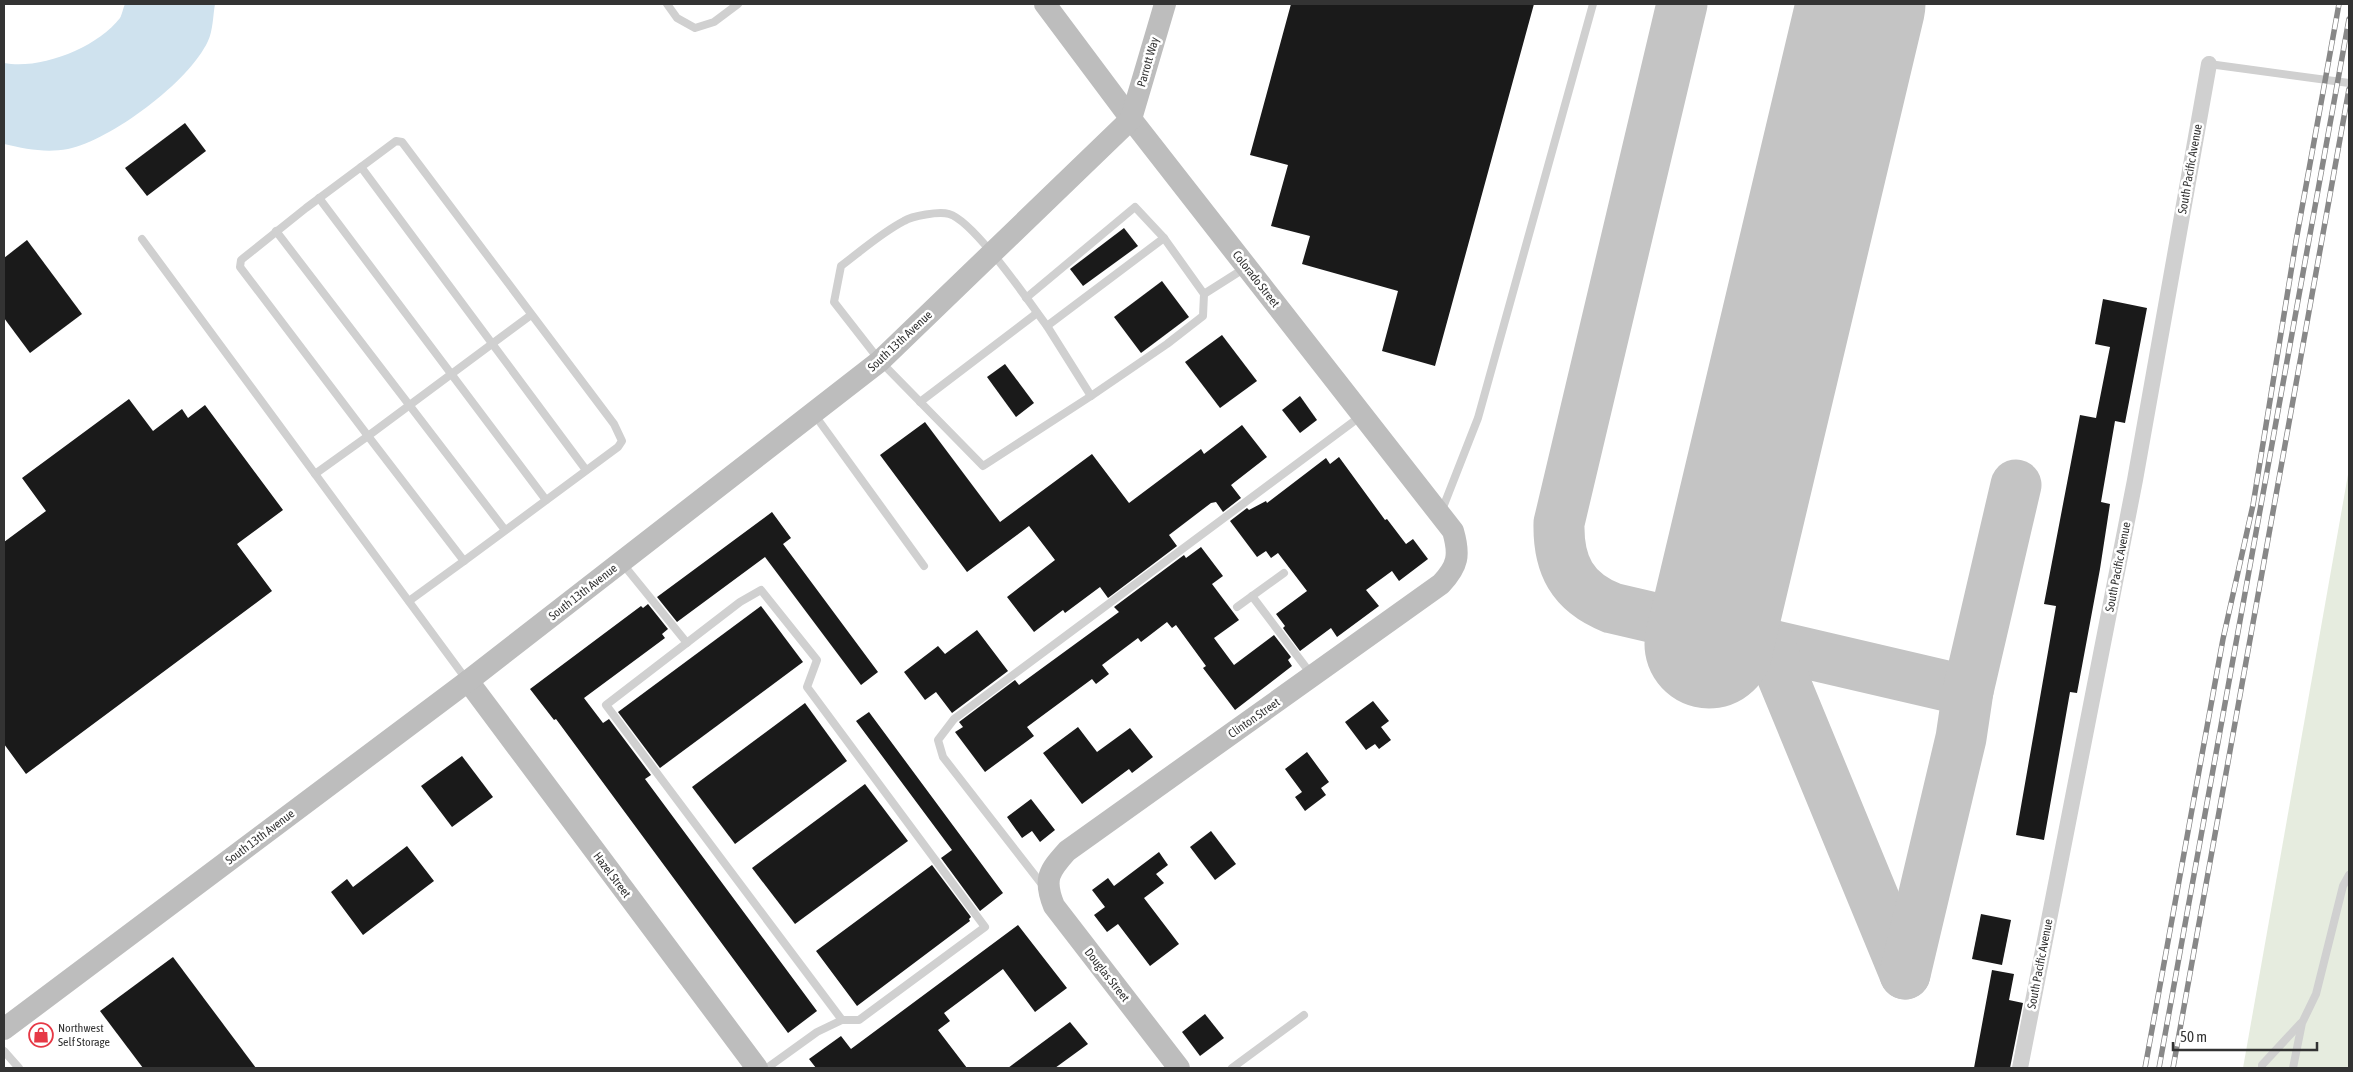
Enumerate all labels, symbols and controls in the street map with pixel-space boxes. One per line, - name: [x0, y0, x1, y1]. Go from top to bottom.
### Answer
- street label: Parrott Way: [1134, 35, 1162, 89]
- street label: South Pacific Avenue: [2175, 123, 2205, 215]
- street label: Colorado Street: [1230, 248, 1283, 310]
- street label: South 13th Avenue: [865, 308, 935, 374]
- street label: South Pacific Avenue: [2102, 521, 2134, 613]
- street label: South 13th Avenue: [546, 561, 620, 623]
- street label: Clinton Street: [1225, 695, 1283, 741]
- street label: South 13th Avenue: [223, 806, 297, 868]
- street label: Hazel Street: [590, 849, 634, 901]
- street label: South Pacific Avenue: [2024, 918, 2056, 1010]
- street label: Douglas Street: [1082, 945, 1133, 1005]
- scale bar: [2173, 1020, 2317, 1052]
- place label: Northwest Self Storage: [58, 1021, 110, 1049]
- shop icon: Northwest Self Storage: [28, 1022, 54, 1048]
- text: 50 m: [2180, 1028, 2207, 1045]

